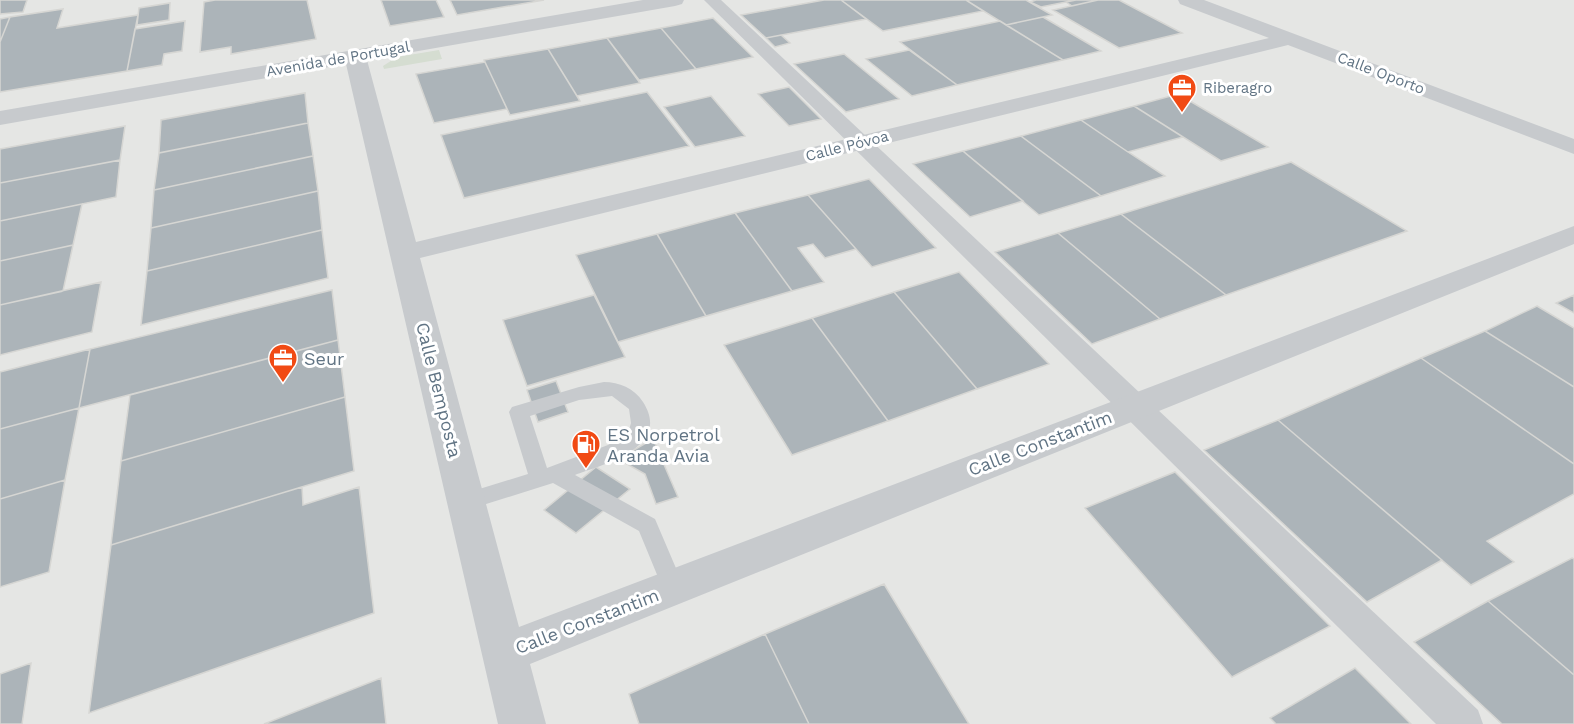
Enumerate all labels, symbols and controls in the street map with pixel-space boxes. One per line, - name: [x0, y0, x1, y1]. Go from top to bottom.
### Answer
- street label: Avenida de Portugal: [265, 37, 411, 80]
- street label: Calle Oporto: [1335, 48, 1427, 98]
- office icon: Riberagro: [1166, 72, 1198, 114]
- place label: Riberagro: [1203, 79, 1272, 97]
- street label: Calle Póvoa: [804, 127, 891, 165]
- street label: Calle Bemposta: [412, 320, 466, 460]
- office icon: Seur: [267, 342, 299, 384]
- place label: Seur: [304, 348, 344, 369]
- street label: Calle Constantim: [965, 406, 1115, 480]
- place label: ES Norpetrol Aranda Avia: [607, 424, 720, 466]
- fuel station icon: ES Norpetrol Aranda Avia: [570, 428, 602, 470]
- street label: Calle Constantim: [512, 584, 662, 658]

